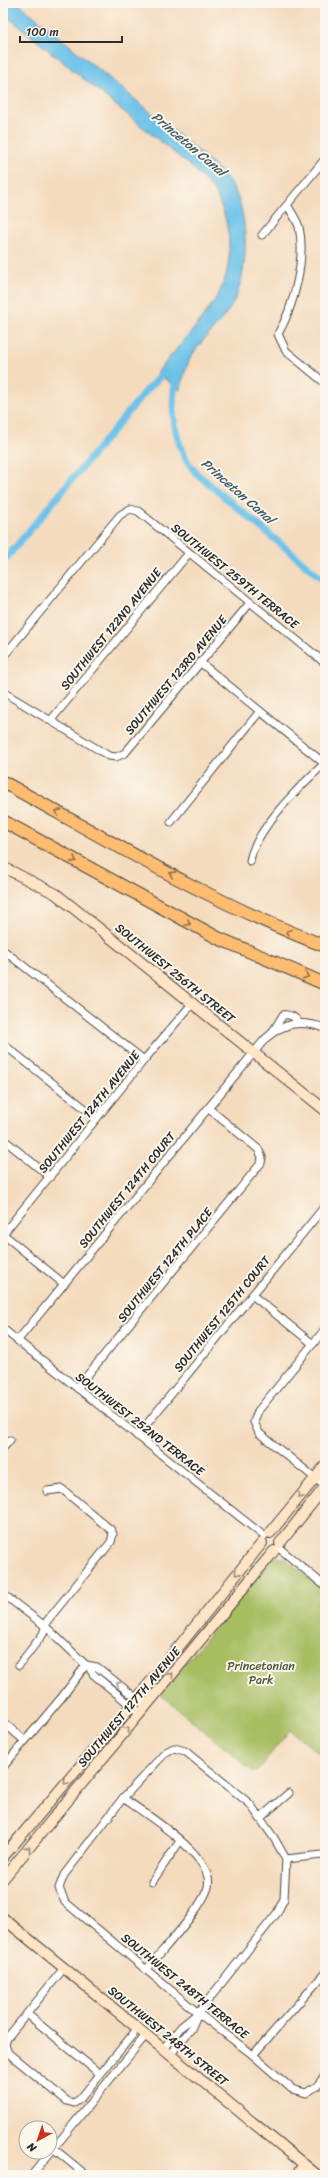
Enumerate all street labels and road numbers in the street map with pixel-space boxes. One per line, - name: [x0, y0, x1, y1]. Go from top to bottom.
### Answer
- street label: SOUTHWEST 259TH TERRACE: [166, 517, 305, 636]
- street label: SOUTHWEST 122ND AVENUE: [54, 562, 168, 695]
- street label: SOUTHWEST 123RD AVENUE: [119, 609, 234, 740]
- street label: SOUTHWEST 256TH STREET: [110, 917, 241, 1029]
- street label: SOUTHWEST 124TH AVENUE: [32, 1045, 146, 1178]
- street label: SOUTHWEST 124TH COURT: [73, 1126, 182, 1253]
- street label: SOUTHWEST 124TH PLACE: [111, 1202, 219, 1327]
- street label: SOUTHWEST 125TH COURT: [168, 1250, 276, 1377]
- street label: SOUTHWEST 252ND TERRACE: [71, 1366, 211, 1482]
- street label: SOUTHWEST 127TH AVENUE: [72, 1641, 187, 1772]
- street label: SOUTHWEST 248TH TERRACE: [116, 1927, 255, 2046]
- street label: SOUTHWEST 248TH STREET: [103, 1980, 234, 2092]

